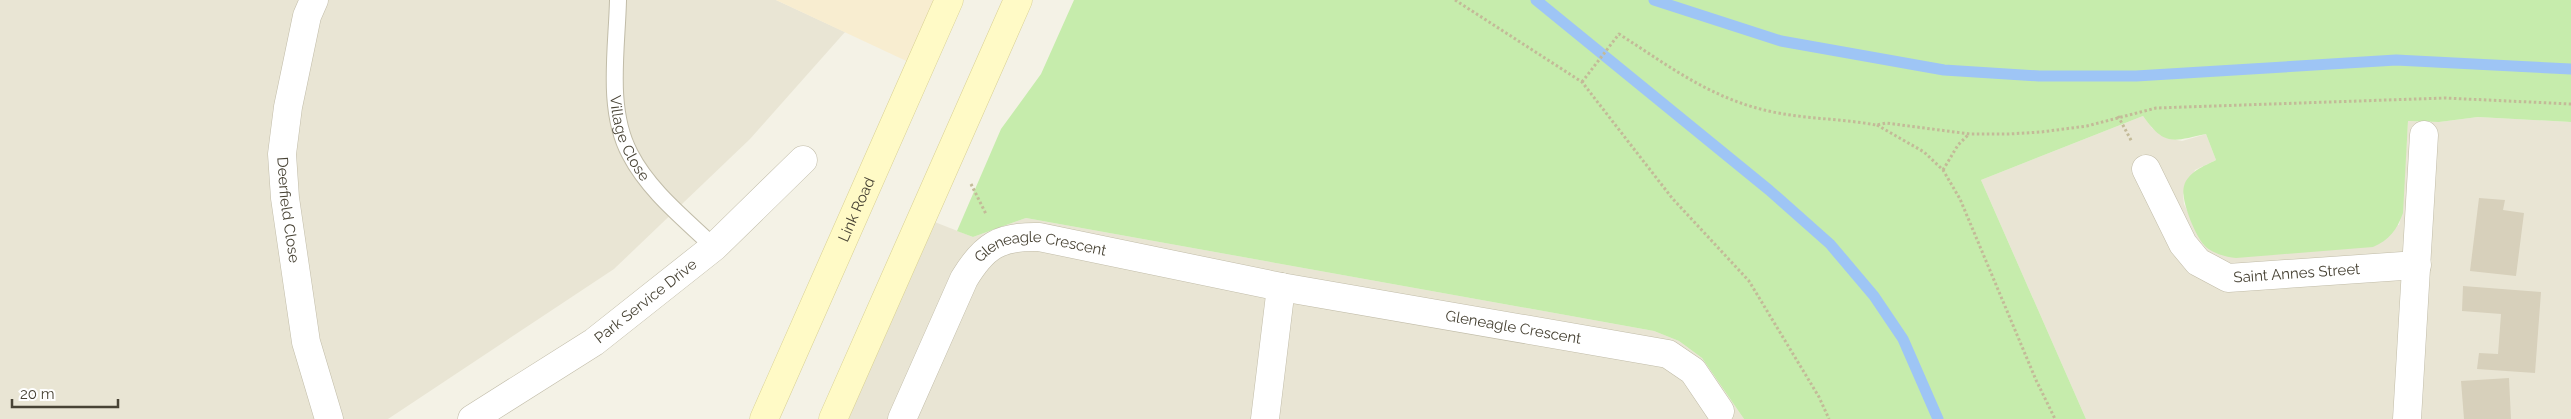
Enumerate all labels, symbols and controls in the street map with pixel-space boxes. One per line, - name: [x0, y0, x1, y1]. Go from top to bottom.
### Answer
- street label: Village Close: [606, 95, 654, 185]
- street label: Deerfield Close: [273, 156, 303, 264]
- street label: Link Road: [834, 175, 879, 245]
- street label: Gleneagle Crescent: [971, 228, 1108, 266]
- street label: Park Service Drive: [591, 255, 701, 347]
- street label: Saint Annes Street: [2233, 260, 2361, 287]
- street label: Gleneagle Crescent: [1444, 307, 1583, 348]
- scale bar: [12, 376, 119, 408]
- text: 20 m: [20, 385, 55, 403]

